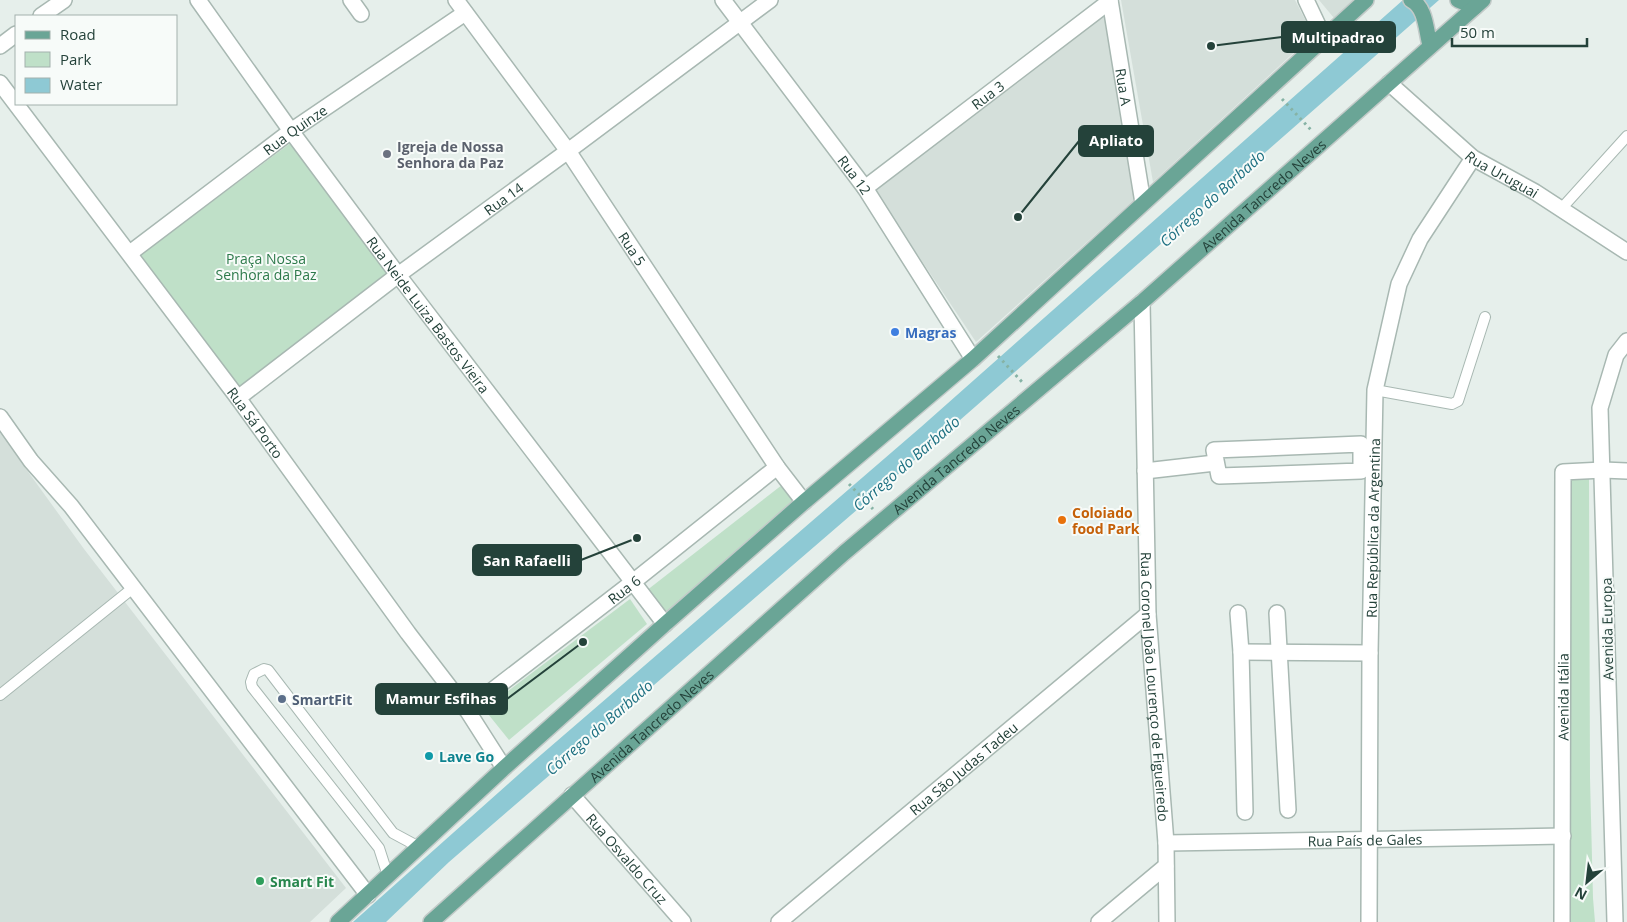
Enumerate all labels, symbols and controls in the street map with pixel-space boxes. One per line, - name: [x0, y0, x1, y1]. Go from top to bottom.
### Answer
- legend: [15, 15, 178, 105]
- scale bar: [1452, 15, 1587, 47]
- callout: Multipadrao: [1282, 22, 1395, 52]
- text: 50 m: [1460, 22, 1495, 42]
- text: Road: [60, 24, 96, 44]
- text: Multipadrao: [1292, 27, 1384, 47]
- text: Park: [60, 49, 91, 69]
- street label: Rua A: [1112, 67, 1137, 107]
- text: Water: [60, 74, 102, 94]
- street label: Rua 3: [967, 76, 1008, 113]
- street label: Rua Quinze: [259, 100, 331, 159]
- callout: Apliato: [1079, 126, 1153, 156]
- text: Apliato: [1089, 130, 1143, 150]
- street label: Avenida Tancredo Neves: [1196, 134, 1330, 255]
- place label: Igreja de Nossa Senhora da Paz: [397, 137, 504, 172]
- water label: Córrego do Barbado: [1155, 145, 1269, 251]
- street label: Rua Uruguai: [1461, 146, 1543, 202]
- marker: Igreja de Nossa Senhora da Paz: [381, 148, 393, 160]
- street label: Rua 12: [834, 151, 876, 198]
- street label: Rua 14: [480, 177, 527, 219]
- street label: Rua 5: [615, 228, 651, 269]
- street label: Rua Neide Luiza Bastos Vieira: [363, 232, 494, 397]
- park label: Praça Nossa Senhora da Paz: [215, 249, 317, 284]
- place label: Magras: [905, 323, 956, 342]
- marker: Magras: [889, 326, 901, 338]
- street label: Rua Sá Porto: [223, 383, 288, 462]
- street label: Avenida Tancredo Neves: [888, 400, 1024, 518]
- water label: Córrego do Barbado: [848, 411, 964, 515]
- street label: Rua República da Argentina: [1361, 438, 1384, 618]
- place label: Coloiado food Park: [1072, 503, 1140, 538]
- marker: Coloiado food Park: [1056, 514, 1068, 526]
- callout: San Rafaelli: [473, 545, 581, 575]
- text: San Rafaelli: [483, 550, 571, 570]
- street label: Rua Coronel João Lourenço de Figueiredo: [1137, 552, 1174, 822]
- street label: Rua 6: [603, 570, 644, 608]
- street label: Avenida Europa: [1597, 578, 1617, 680]
- street label: Avenida Itália: [1553, 653, 1572, 741]
- street label: Avenida Tancredo Neves: [585, 665, 718, 786]
- water label: Córrego do Barbado: [541, 675, 657, 779]
- callout: Mamur Esfihas: [376, 684, 507, 714]
- text: Mamur Esfihas: [385, 688, 497, 708]
- place label: SmartFit: [292, 690, 352, 709]
- marker: SmartFit: [276, 693, 288, 705]
- street label: Rua São Judas Tadeu: [905, 717, 1021, 819]
- place label: Lave Go: [439, 747, 494, 766]
- marker: Lave Go: [423, 750, 435, 762]
- street label: Rua Osvaldo Cruz: [582, 809, 673, 908]
- street label: Rua País de Gales: [1307, 829, 1423, 850]
- north arrow: [1562, 857, 1612, 907]
- place label: Smart Fit: [270, 872, 334, 891]
- marker: Smart Fit: [254, 875, 266, 887]
- text: N: [1571, 883, 1590, 905]

